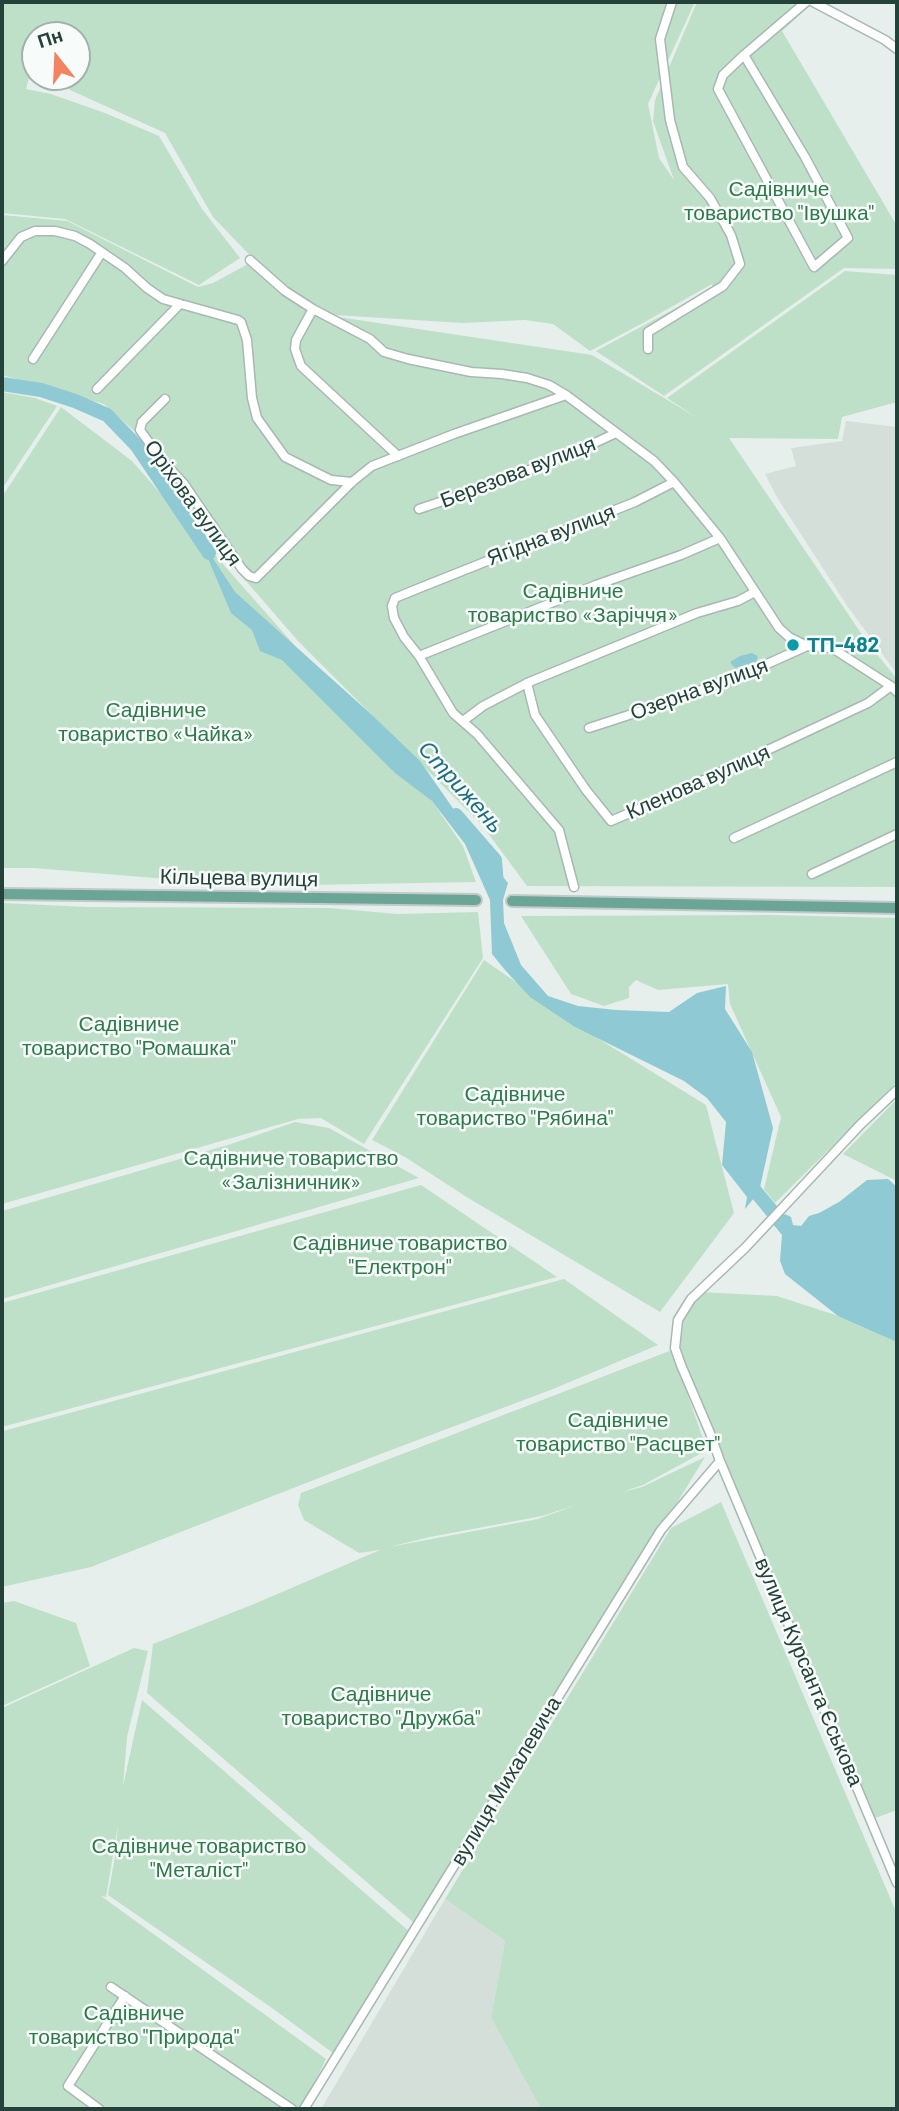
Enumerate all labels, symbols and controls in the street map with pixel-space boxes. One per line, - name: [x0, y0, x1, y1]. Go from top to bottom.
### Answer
- north arrow: [21, 21, 91, 91]
- text: Пн: [34, 23, 65, 52]
- park label: Садівниче товариство "Івушка": [684, 176, 874, 226]
- street label: Березова вулиця: [437, 431, 599, 513]
- street label: Оріхова вулиця: [139, 435, 247, 571]
- street label: Ягідна вулиця: [483, 499, 619, 571]
- park label: Садівниче товариство «Заріччя»: [468, 578, 678, 628]
- place label: ТП-482: [807, 632, 879, 658]
- marker: ТП-482: [785, 637, 801, 653]
- street label: Озерна вулиця: [627, 652, 771, 726]
- park label: Садівниче товариство «Чайка»: [58, 697, 254, 747]
- water label: Стрижень: [412, 735, 510, 839]
- street label: Кленова вулиця: [622, 739, 774, 825]
- street label: Кільцева вулиця: [160, 864, 318, 892]
- park label: Садівниче товариство "Ромашка": [22, 1011, 236, 1061]
- park label: Садівниче товариство "Рябина": [417, 1081, 613, 1131]
- park label: Садівниче товариство «Залізничник»: [183, 1145, 399, 1195]
- park label: Садівниче товариство "Електрон": [292, 1230, 508, 1280]
- park label: Садівниче товариство "Расцвет": [516, 1407, 720, 1457]
- street label: вулиця Курсанта Єськова: [749, 1554, 869, 1790]
- park label: Садівниче товариство "Дружба": [282, 1681, 480, 1731]
- street label: вулиця Михалевича: [446, 1692, 566, 1870]
- park label: Садівниче товариство "Металіст": [91, 1833, 307, 1883]
- park label: Садівниче товариство "Природа": [29, 2000, 239, 2050]

